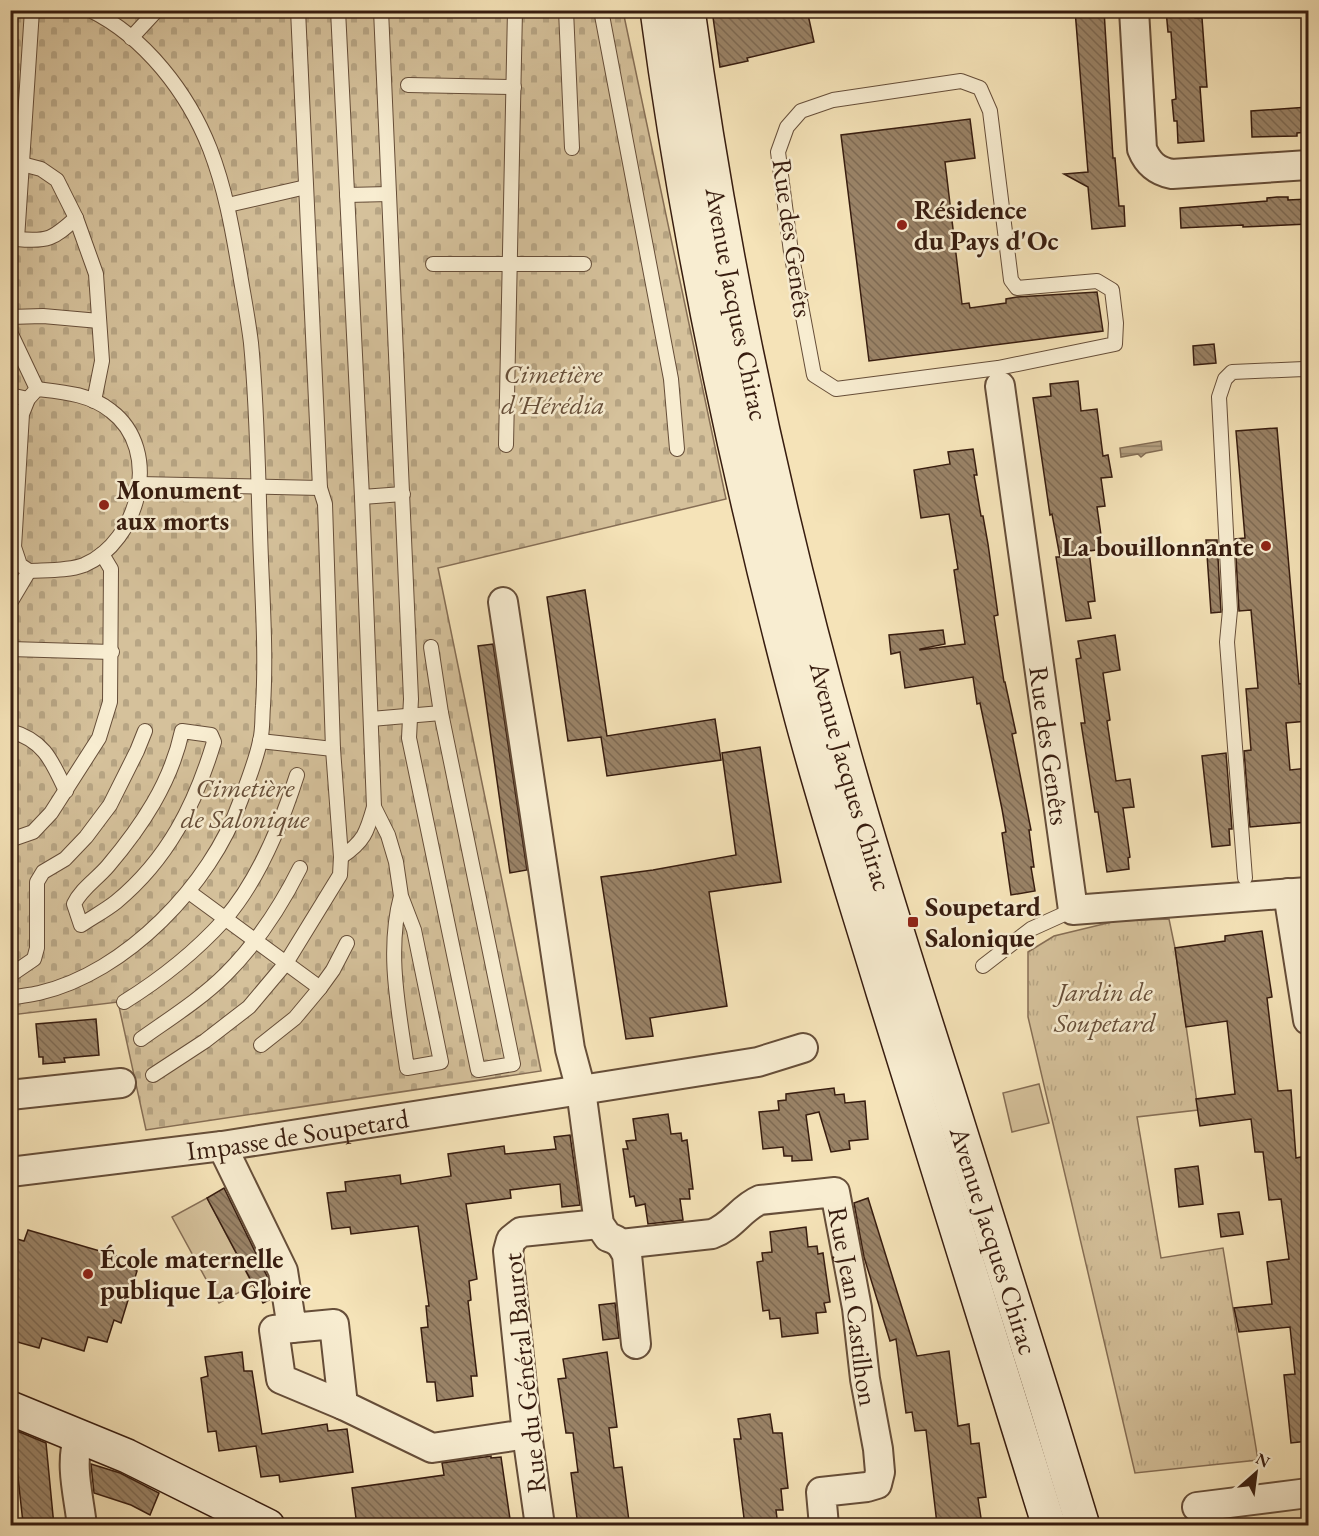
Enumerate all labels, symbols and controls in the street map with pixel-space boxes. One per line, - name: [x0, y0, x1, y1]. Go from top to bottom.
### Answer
- street label: Rue des Genêts: [765, 156, 821, 320]
- street label: Avenue Jacques Chirac: [698, 183, 778, 424]
- place label: Résidence du Pays d'Oc: [914, 192, 1059, 258]
- marker: Résidence du Pays d'Oc: [895, 218, 909, 232]
- park label: Cimetière d'Hérédia: [501, 356, 605, 422]
- place label: Monument aux morts: [116, 472, 242, 538]
- marker: Monument aux morts: [97, 498, 111, 512]
- place label: La bouillonnante: [1062, 529, 1254, 564]
- marker: La bouillonnante: [1259, 539, 1273, 553]
- street label: Avenue Jacques Chirac: [802, 657, 901, 895]
- street label: Rue des Genêts: [1022, 664, 1078, 827]
- park label: Cimetière de Salonique: [181, 770, 310, 837]
- place label: Soupetard Salonique: [925, 889, 1041, 955]
- marker: Soupetard Salonique: [906, 915, 920, 929]
- park label: Jardin de Soupetard: [1052, 974, 1157, 1040]
- street label: Impasse de Soupetard: [184, 1100, 411, 1168]
- street label: Avenue Jacques Chirac: [942, 1121, 1047, 1359]
- street label: Rue Jean Castilhon: [821, 1204, 887, 1409]
- place label: École maternelle publique La Gloire: [100, 1241, 311, 1307]
- street label: Rue du Général Baurot: [494, 1251, 554, 1495]
- marker: École maternelle publique La Gloire: [81, 1267, 95, 1281]
- north arrow: [1226, 1443, 1286, 1503]
- text: N: [1252, 1448, 1273, 1473]

